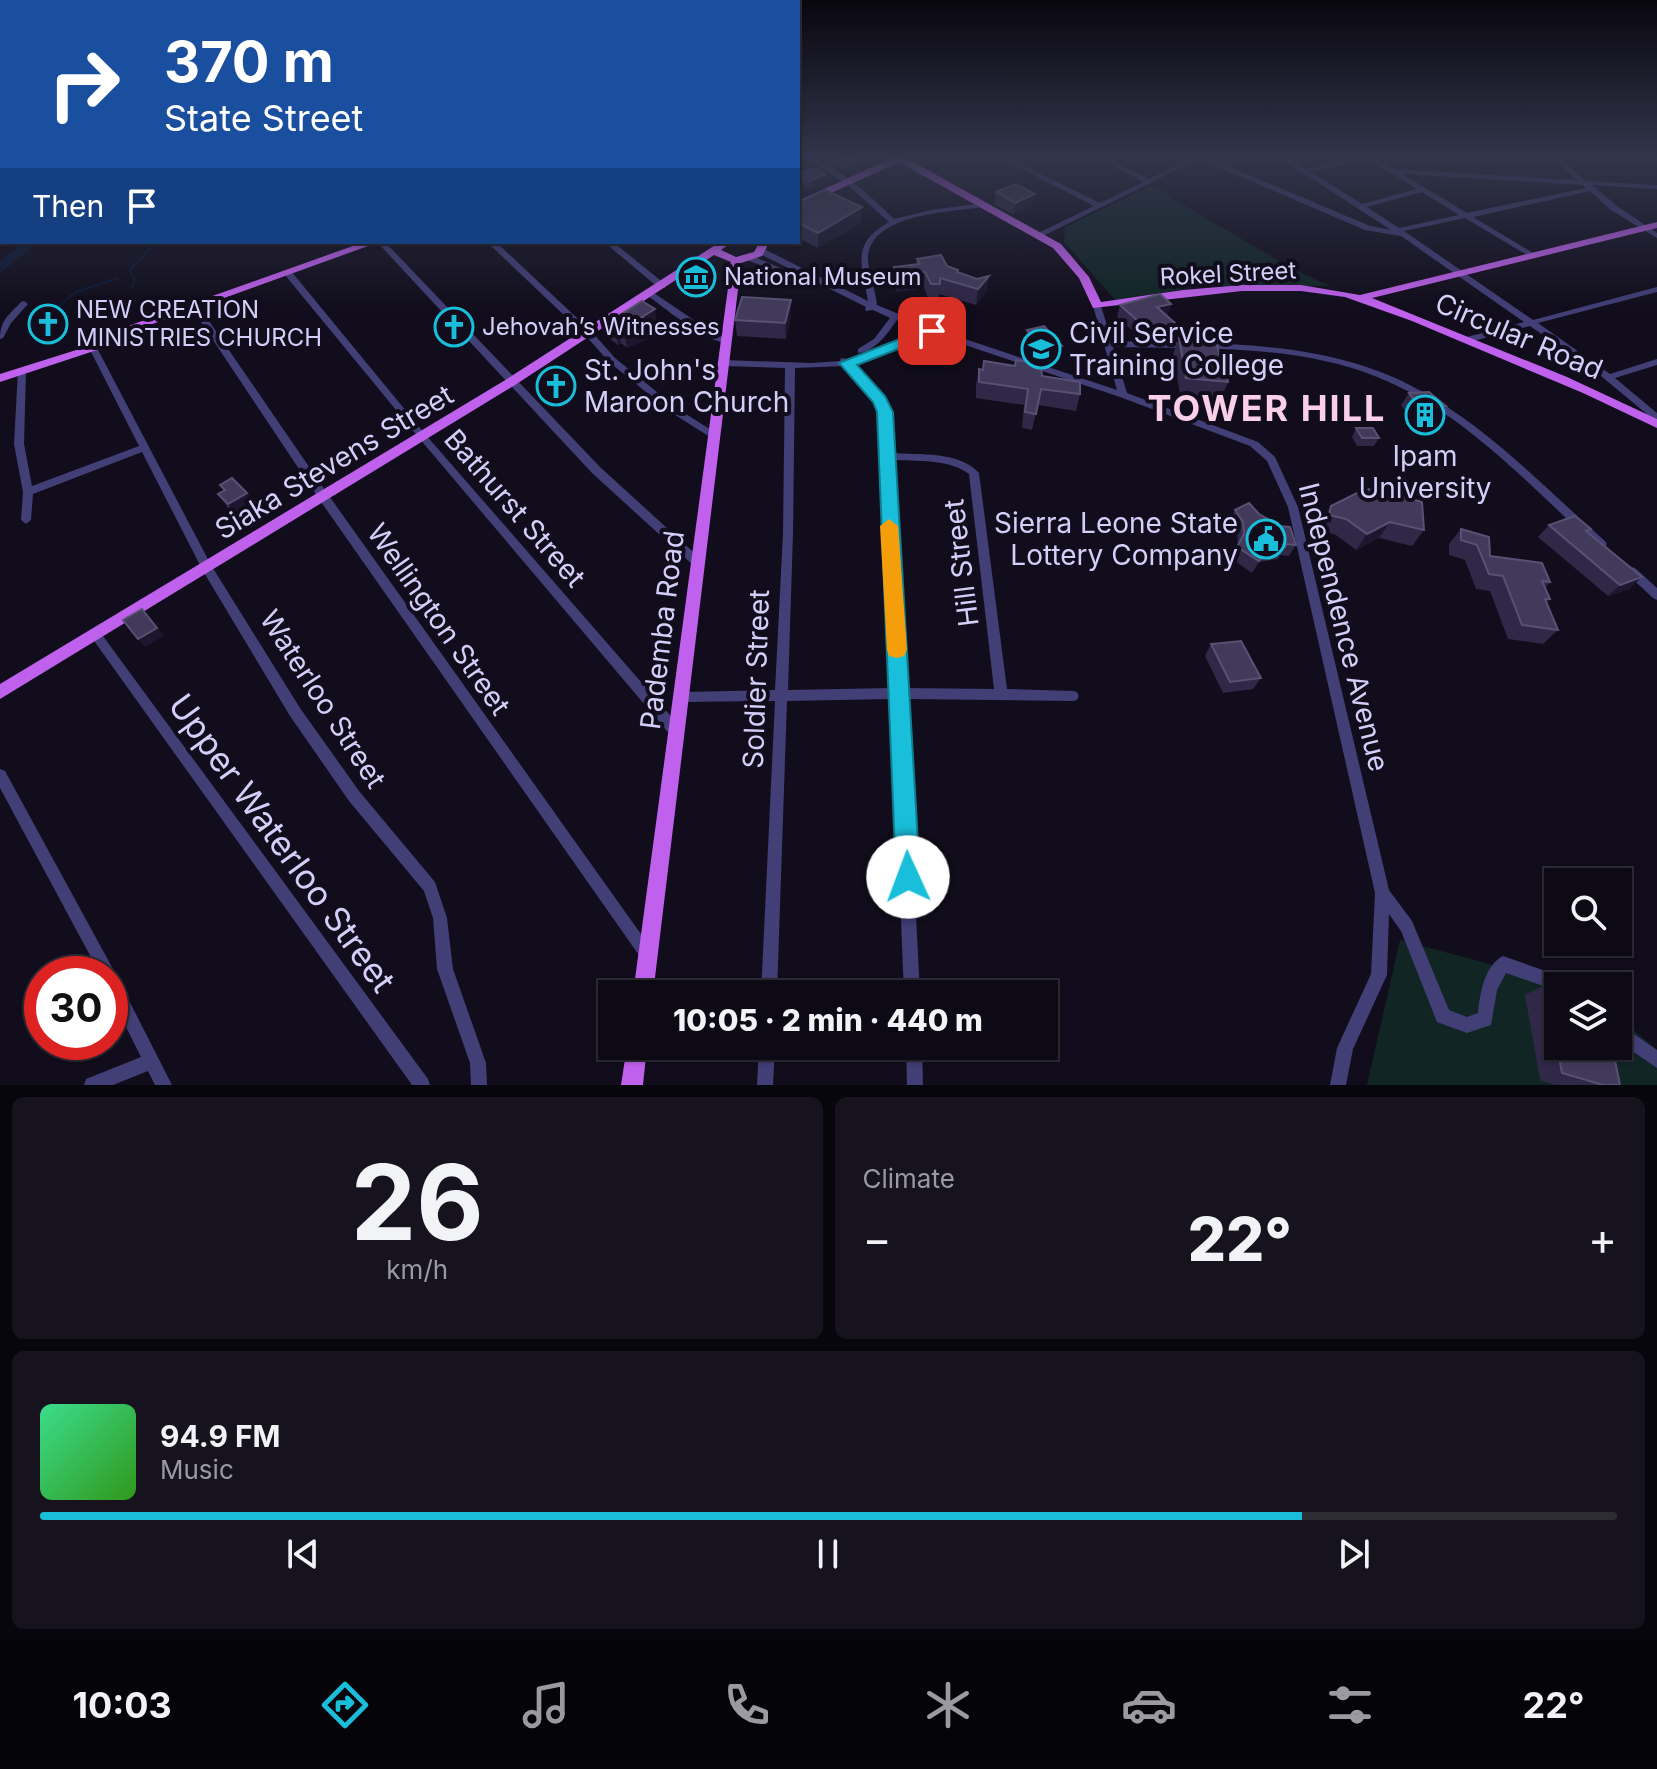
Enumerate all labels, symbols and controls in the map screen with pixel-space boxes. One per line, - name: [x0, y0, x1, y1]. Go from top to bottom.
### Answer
- text: 370 m: [164, 28, 334, 96]
- icon: right: [32, 32, 136, 136]
- text: State Street: [164, 96, 363, 140]
- icon: arrive: [120, 184, 164, 228]
- text: Then: [32, 188, 104, 224]
- street label: Rokel Street: [1159, 255, 1297, 292]
- museum icon: National Museum: [675, 256, 717, 298]
- place label: National Museum: [724, 262, 922, 291]
- street label: Circular Road: [1430, 286, 1608, 386]
- place label: NEW CREATION MINISTRIES CHURCH: [76, 295, 322, 352]
- pin: [898, 297, 966, 365]
- church icon: NEW CREATION MINISTRIES CHURCH: [27, 303, 69, 345]
- church icon: Jehovah’s Witnesses: [433, 306, 475, 348]
- icon: arrive: [910, 309, 954, 353]
- place label: Jehovah’s Witnesses: [482, 312, 720, 341]
- place label: Civil Service Training College: [1069, 316, 1284, 382]
- school or university icon: Civil Service Training College: [1020, 328, 1062, 370]
- place label: St. John's Maroon Church: [584, 353, 789, 419]
- church icon: St. John's Maroon Church: [535, 365, 577, 407]
- street label: Siaka Stevens Street: [209, 377, 459, 547]
- district label: TOWER HILL: [1148, 386, 1386, 430]
- building icon: Ipam University: [1404, 394, 1446, 436]
- street label: Bathurst Street: [437, 422, 593, 594]
- place label: Ipam University: [1358, 439, 1492, 505]
- street label: Independence Avenue: [1292, 479, 1396, 775]
- street label: Hill Street: [936, 497, 986, 629]
- place label: Sierra Leone State Lottery Company: [994, 506, 1238, 572]
- street label: Wellington Street: [360, 517, 518, 721]
- public building icon: Sierra Leone State Lottery Company: [1245, 518, 1287, 560]
- street label: Pademba Road: [633, 529, 691, 731]
- street label: Soldier Street: [736, 589, 776, 769]
- street label: Waterloo Street: [253, 604, 393, 794]
- street label: Upper Waterloo Street: [160, 686, 404, 1000]
- position arrow: [866, 835, 950, 919]
- map controls: [1544, 868, 1632, 1060]
- button: search: [1544, 868, 1632, 956]
- speed limit sign: 30: [24, 956, 128, 1060]
- button: layers: [1544, 972, 1632, 1060]
- text: 10:05 · 2 min · 440 m: [673, 1002, 983, 1038]
- text: 26: [351, 1139, 484, 1265]
- text: Climate: [863, 1163, 955, 1194]
- text: 22°: [1188, 1203, 1292, 1275]
- text: −: [863, 1212, 892, 1266]
- text: +: [1588, 1212, 1617, 1266]
- text: km/h: [386, 1254, 448, 1285]
- text: 94.9 FM: [160, 1418, 281, 1454]
- text: Music: [160, 1454, 234, 1485]
- icon: previous: [281, 1532, 325, 1576]
- icon: pause: [806, 1532, 850, 1576]
- icon: next: [1332, 1532, 1376, 1576]
- icon: directions: [317, 1677, 373, 1733]
- icon: music: [518, 1677, 574, 1733]
- icon: phone: [719, 1677, 775, 1733]
- icon: climate: [920, 1677, 976, 1733]
- icon: car: [1121, 1677, 1177, 1733]
- icon: filters: [1322, 1677, 1378, 1733]
- text: 10:03: [72, 1683, 172, 1727]
- text: 22°: [1523, 1683, 1585, 1727]

